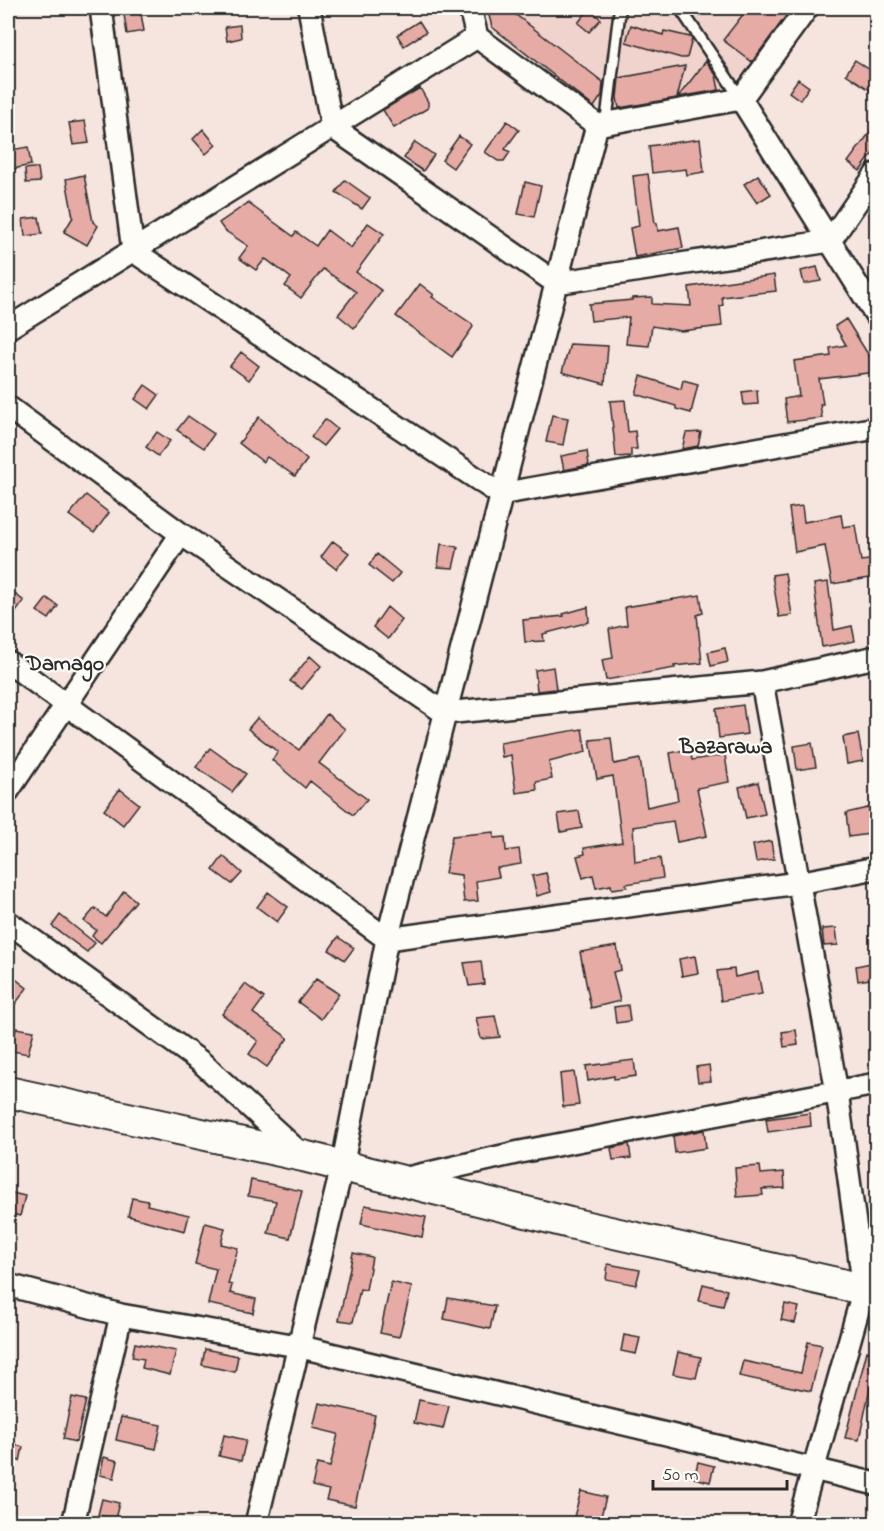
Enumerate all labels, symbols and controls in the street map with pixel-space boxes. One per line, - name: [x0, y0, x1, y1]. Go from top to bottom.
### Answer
- district label: Damago: [25, 649, 104, 682]
- district label: Bazarawa: [679, 732, 773, 764]
- scale bar: [653, 1453, 786, 1491]
- text: 50 m: [662, 1463, 699, 1489]

